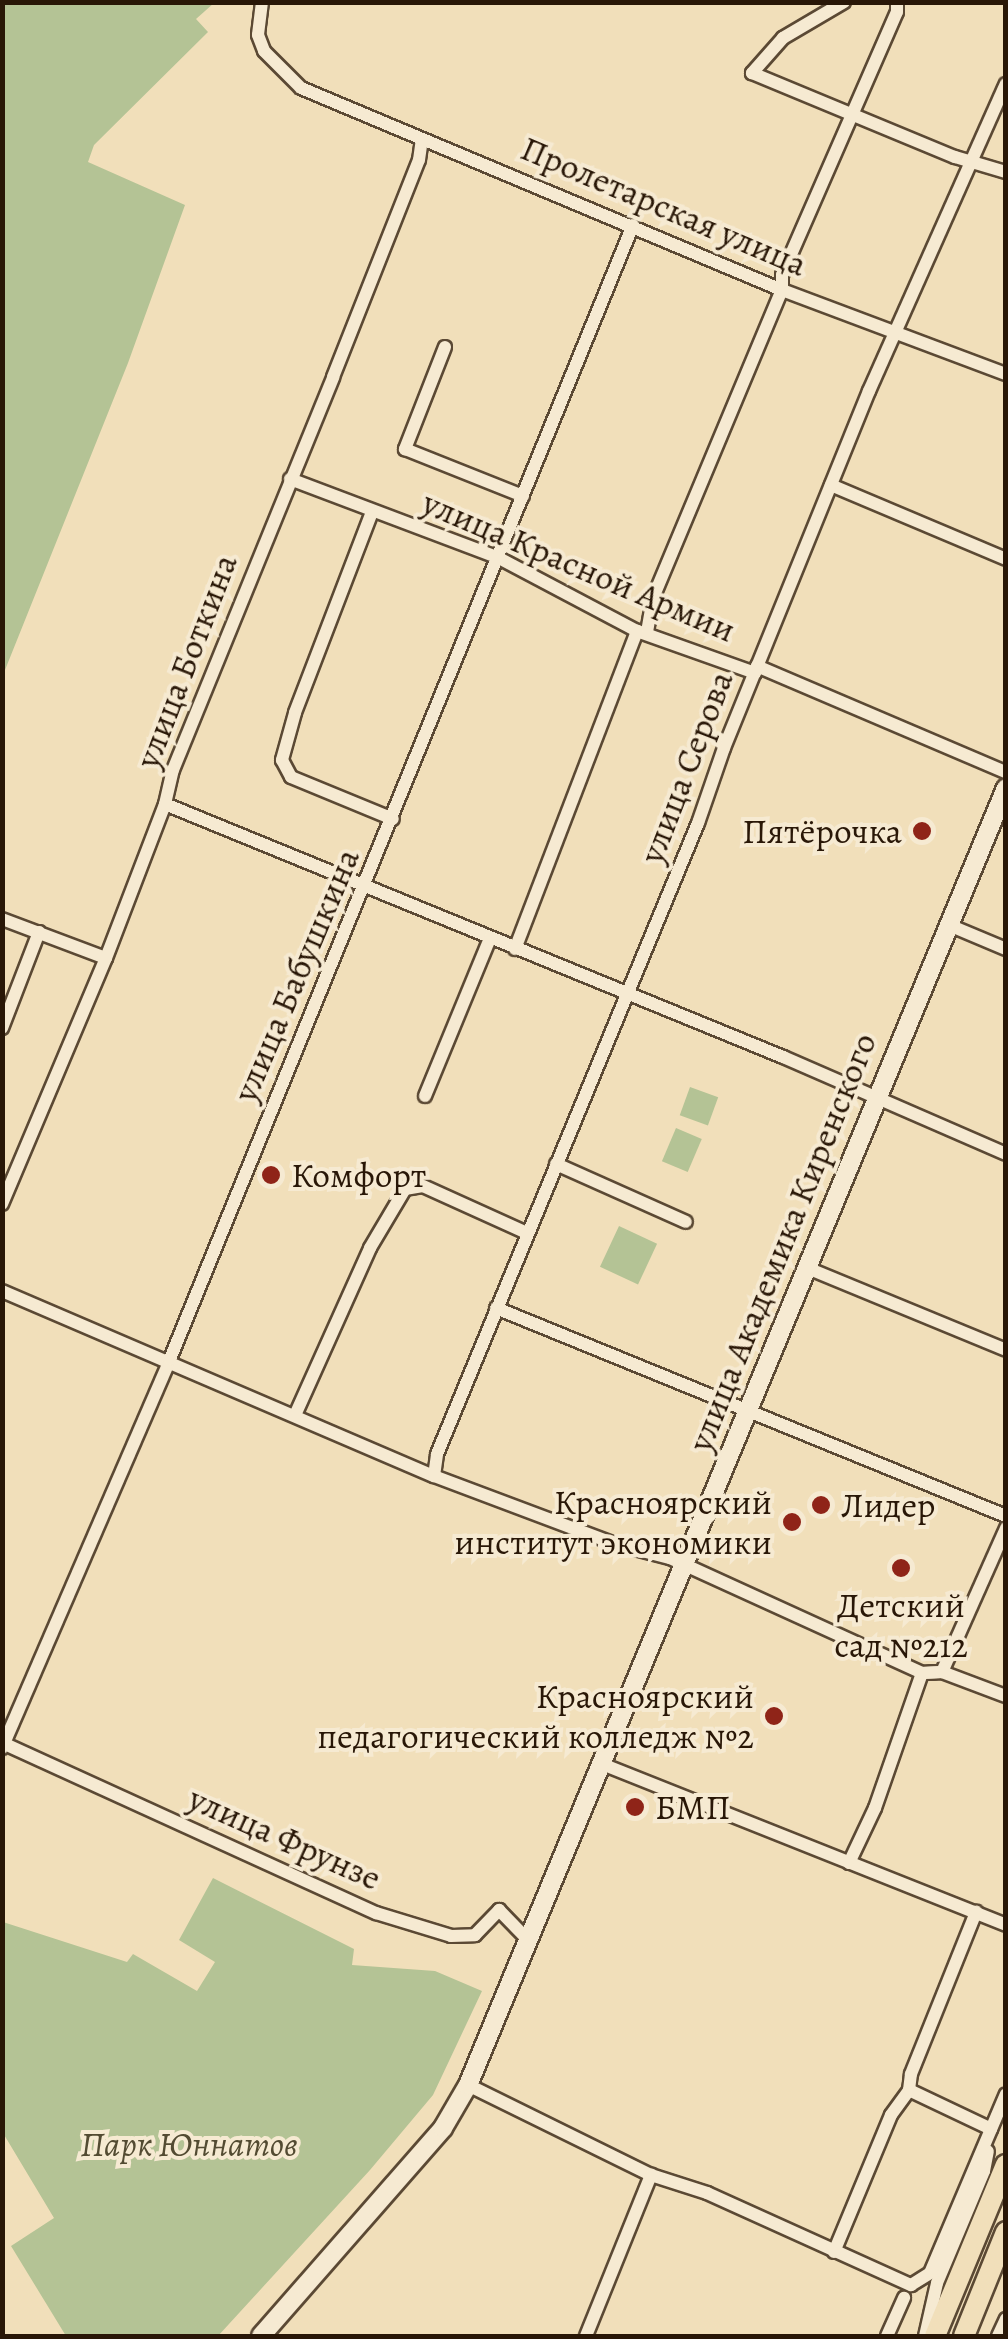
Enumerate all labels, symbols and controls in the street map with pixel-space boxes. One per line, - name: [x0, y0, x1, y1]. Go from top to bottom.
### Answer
- street label: Пролетарская улица: [515, 127, 813, 285]
- street label: улица Красной Армии: [416, 481, 742, 651]
- street label: улица Боткина: [126, 548, 246, 774]
- street label: улица Серова: [630, 665, 742, 869]
- place label: Пятёрочка: [742, 810, 902, 852]
- marker: Пятёрочка: [911, 820, 933, 842]
- street label: улица Бабушкина: [224, 842, 368, 1108]
- street label: улица Академика Киренского: [679, 1027, 885, 1457]
- place label: Комфорт: [291, 1154, 426, 1196]
- marker: Комфорт: [260, 1164, 282, 1186]
- place label: Красноярский институт экономики: [454, 1481, 772, 1563]
- place label: Лидер: [841, 1484, 935, 1526]
- marker: Лидер: [810, 1494, 832, 1516]
- marker: Красноярский институт экономики: [781, 1511, 803, 1533]
- marker: Детский сад №212: [890, 1557, 912, 1579]
- place label: Детский сад №212: [834, 1584, 968, 1666]
- place label: Красноярский педагогический колледж №2: [317, 1675, 754, 1757]
- marker: Красноярский педагогический колледж №2: [763, 1705, 785, 1727]
- street label: улица Фрунзе: [182, 1777, 388, 1899]
- place label: БМП: [655, 1786, 730, 1828]
- marker: БМП: [624, 1796, 646, 1818]
- park label: Парк Юннатов: [80, 2123, 298, 2165]

